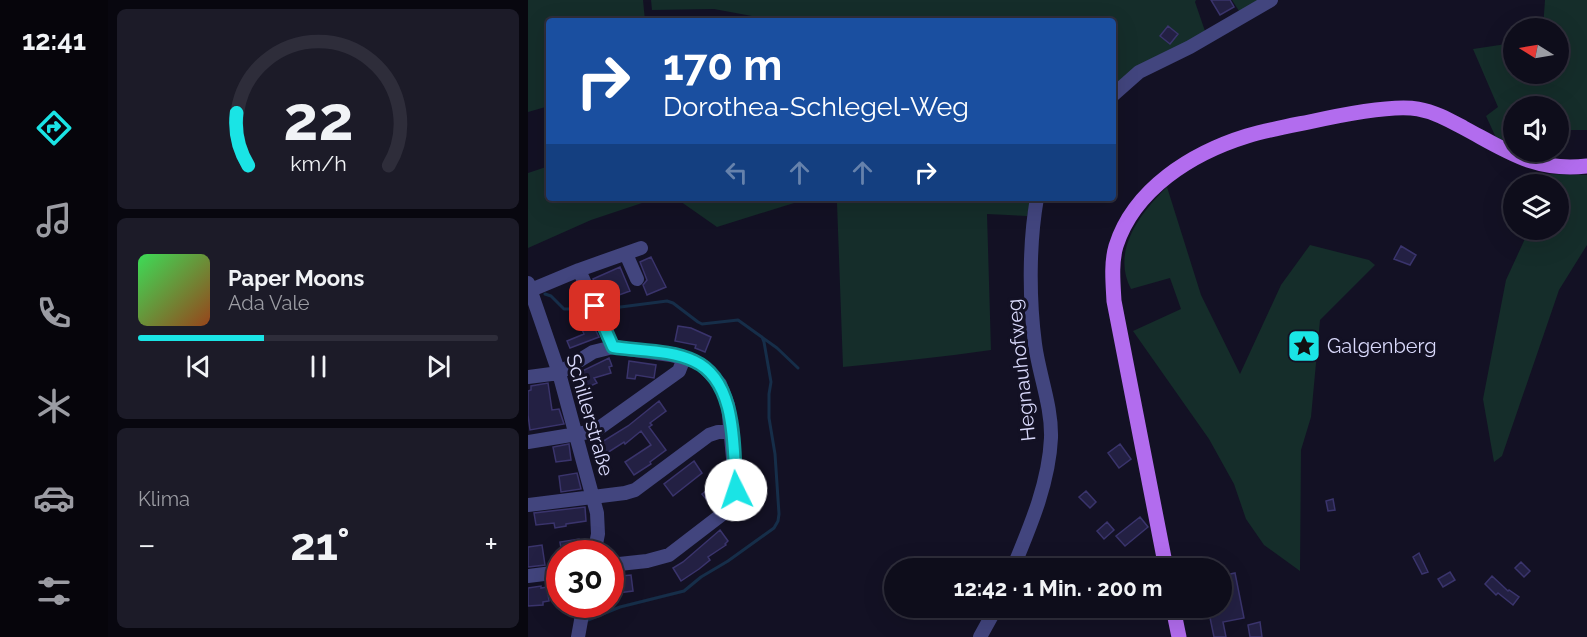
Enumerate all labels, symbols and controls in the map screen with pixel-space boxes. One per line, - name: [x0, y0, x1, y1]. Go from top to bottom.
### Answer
- north arrow: [1503, 18, 1569, 84]
- map controls: [1503, 18, 1569, 240]
- text: 12:41: [22, 25, 86, 56]
- text: 170 m: [663, 41, 782, 90]
- icon: right: [564, 42, 642, 120]
- text: 22: [283, 81, 353, 155]
- text: Dorothea-Schlegel-Weg: [663, 91, 969, 122]
- button: sound: [1503, 96, 1569, 162]
- icon: directions: [33, 107, 75, 149]
- text: km/h: [290, 152, 346, 177]
- icon: left: [720, 156, 753, 189]
- icon: ahead: [783, 156, 816, 189]
- icon: ahead: [846, 156, 879, 189]
- icon: right: [909, 156, 942, 189]
- button: layers: [1503, 174, 1569, 240]
- icon: music: [33, 199, 75, 241]
- text: Paper Moons: [228, 265, 364, 291]
- pin: [569, 280, 620, 331]
- icon: arrive: [578, 289, 611, 322]
- text: Ada Vale: [228, 291, 310, 315]
- icon: phone: [33, 292, 75, 334]
- street label: Hegnauhofweg: [1002, 298, 1040, 442]
- place icon: Galgenberg: [1286, 328, 1322, 364]
- place label: Galgenberg: [1327, 334, 1437, 358]
- icon: previous: [182, 350, 215, 383]
- icon: pause: [302, 350, 335, 383]
- icon: next: [422, 350, 455, 383]
- street label: Schillerstraße: [561, 351, 619, 479]
- icon: climate: [33, 385, 75, 427]
- position arrow: [704, 458, 768, 522]
- icon: car: [33, 477, 75, 519]
- text: Klima: [138, 487, 190, 511]
- text: 21°: [290, 518, 350, 571]
- text: −: [138, 525, 156, 564]
- text: +: [484, 525, 498, 564]
- speed limit sign: 30: [546, 540, 624, 618]
- icon: filters: [33, 570, 75, 612]
- text: 12:42 · 1 Min. · 200 m: [954, 575, 1162, 601]

